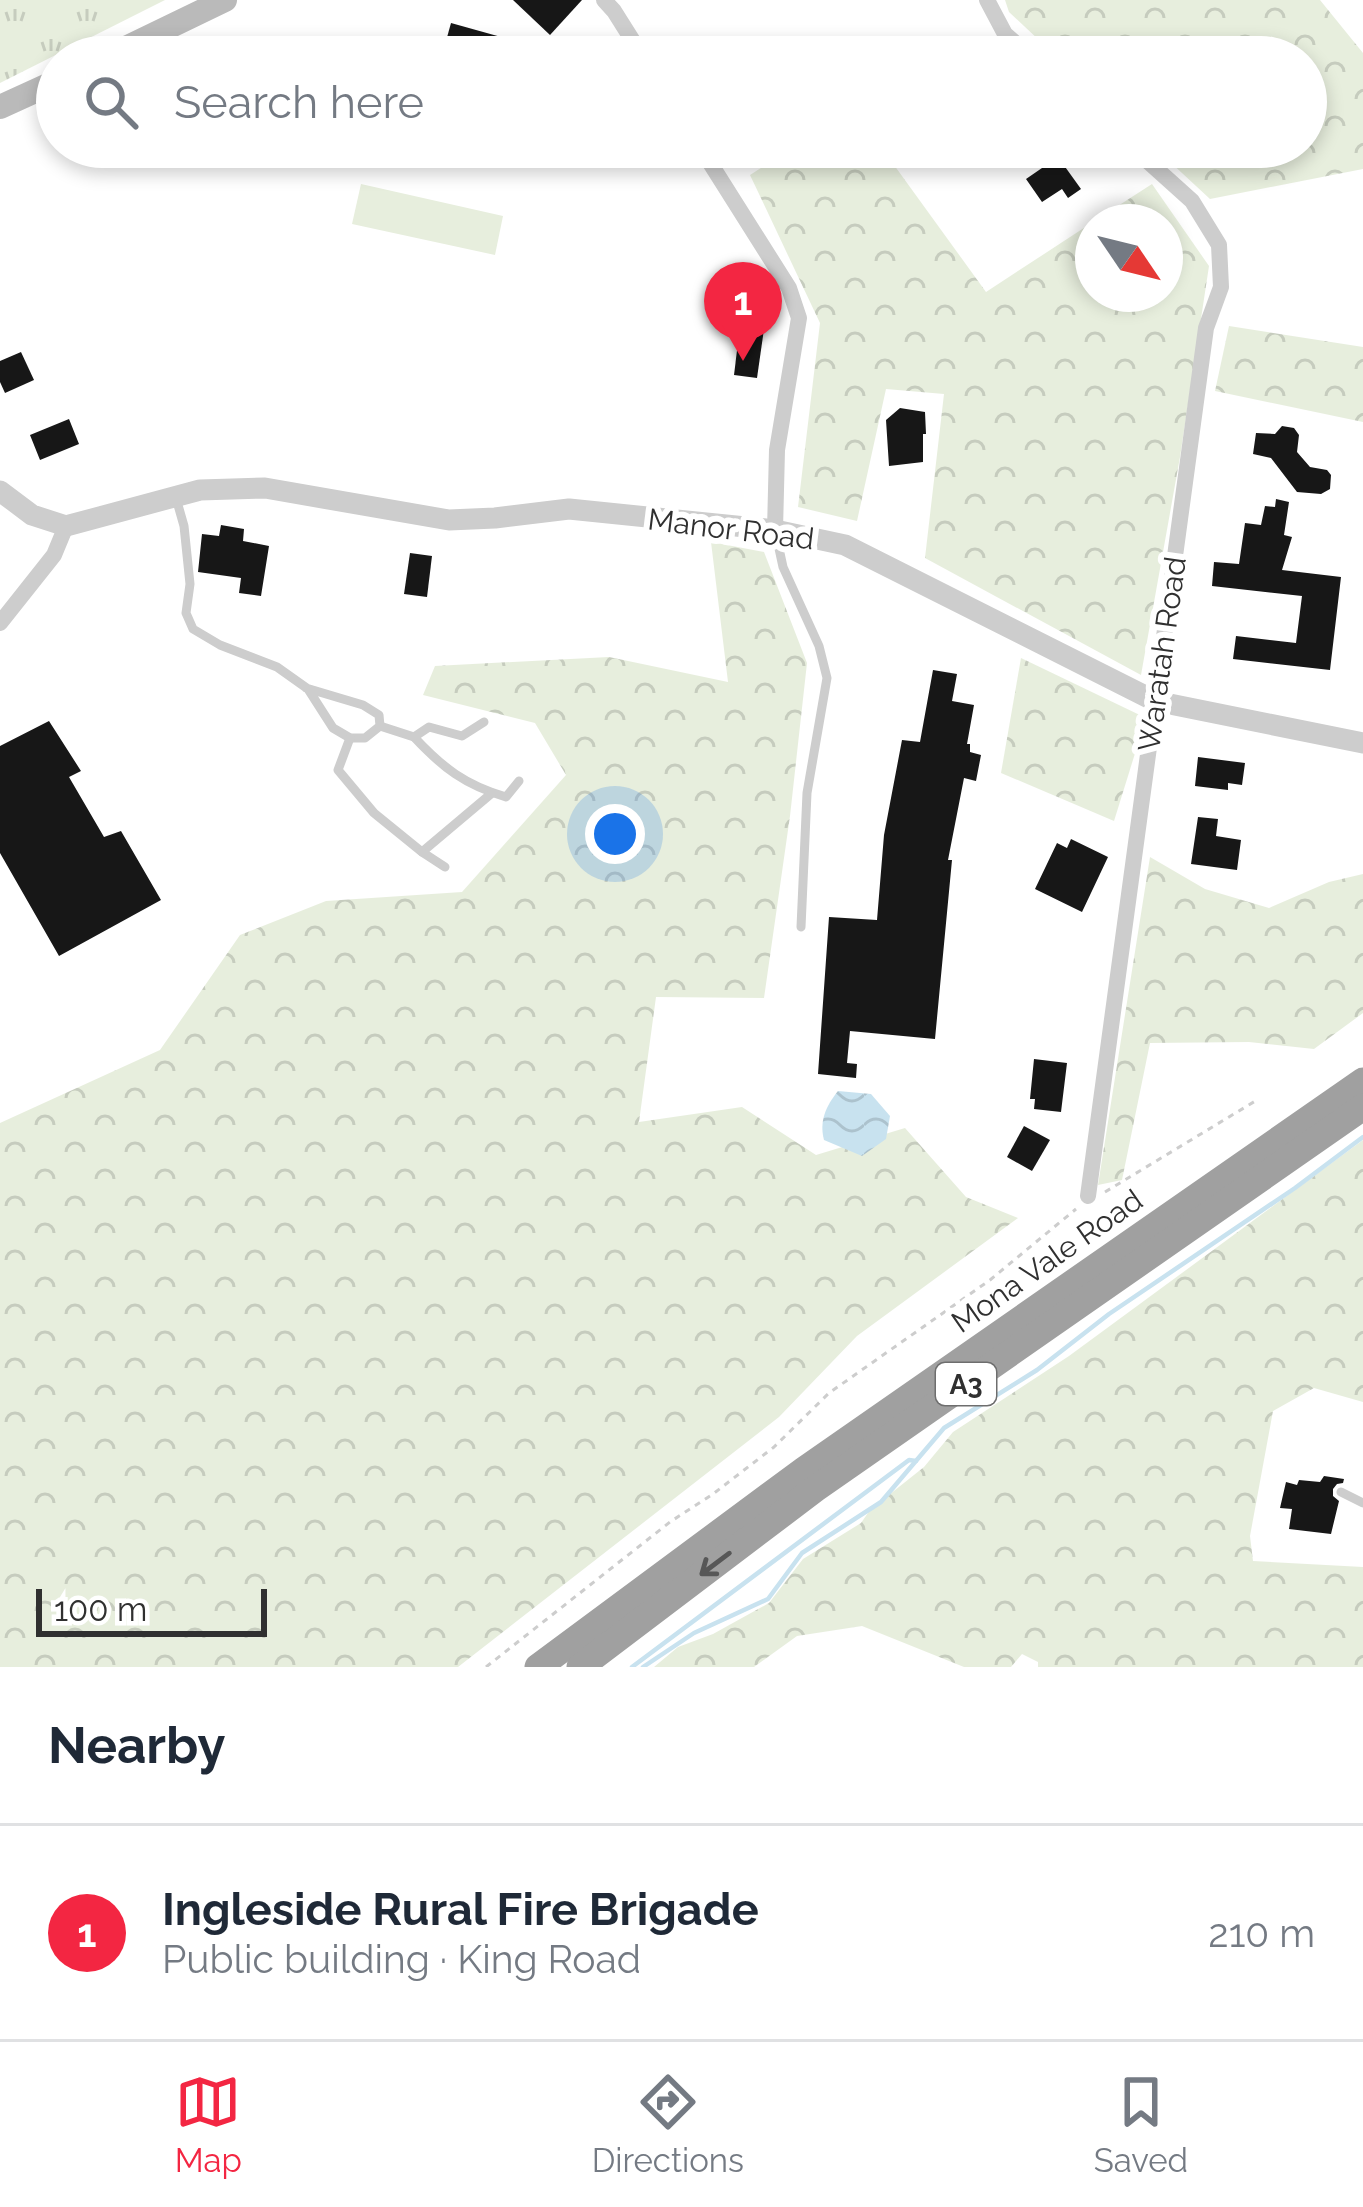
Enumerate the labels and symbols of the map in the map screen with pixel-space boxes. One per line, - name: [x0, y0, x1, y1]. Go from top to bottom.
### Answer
- north arrow: [1075, 204, 1183, 312]
- pin: 1: [704, 262, 782, 361]
- street label: Manor Road: [646, 501, 816, 557]
- street label: Waratah Road: [1131, 554, 1193, 754]
- your location: [585, 804, 645, 864]
- street label: Mona Vale Road: [945, 1182, 1149, 1340]
- road number: A3: [936, 1363, 996, 1405]
- one-way arrow: [699, 1551, 732, 1577]
- scale bar: [36, 1583, 267, 1636]

